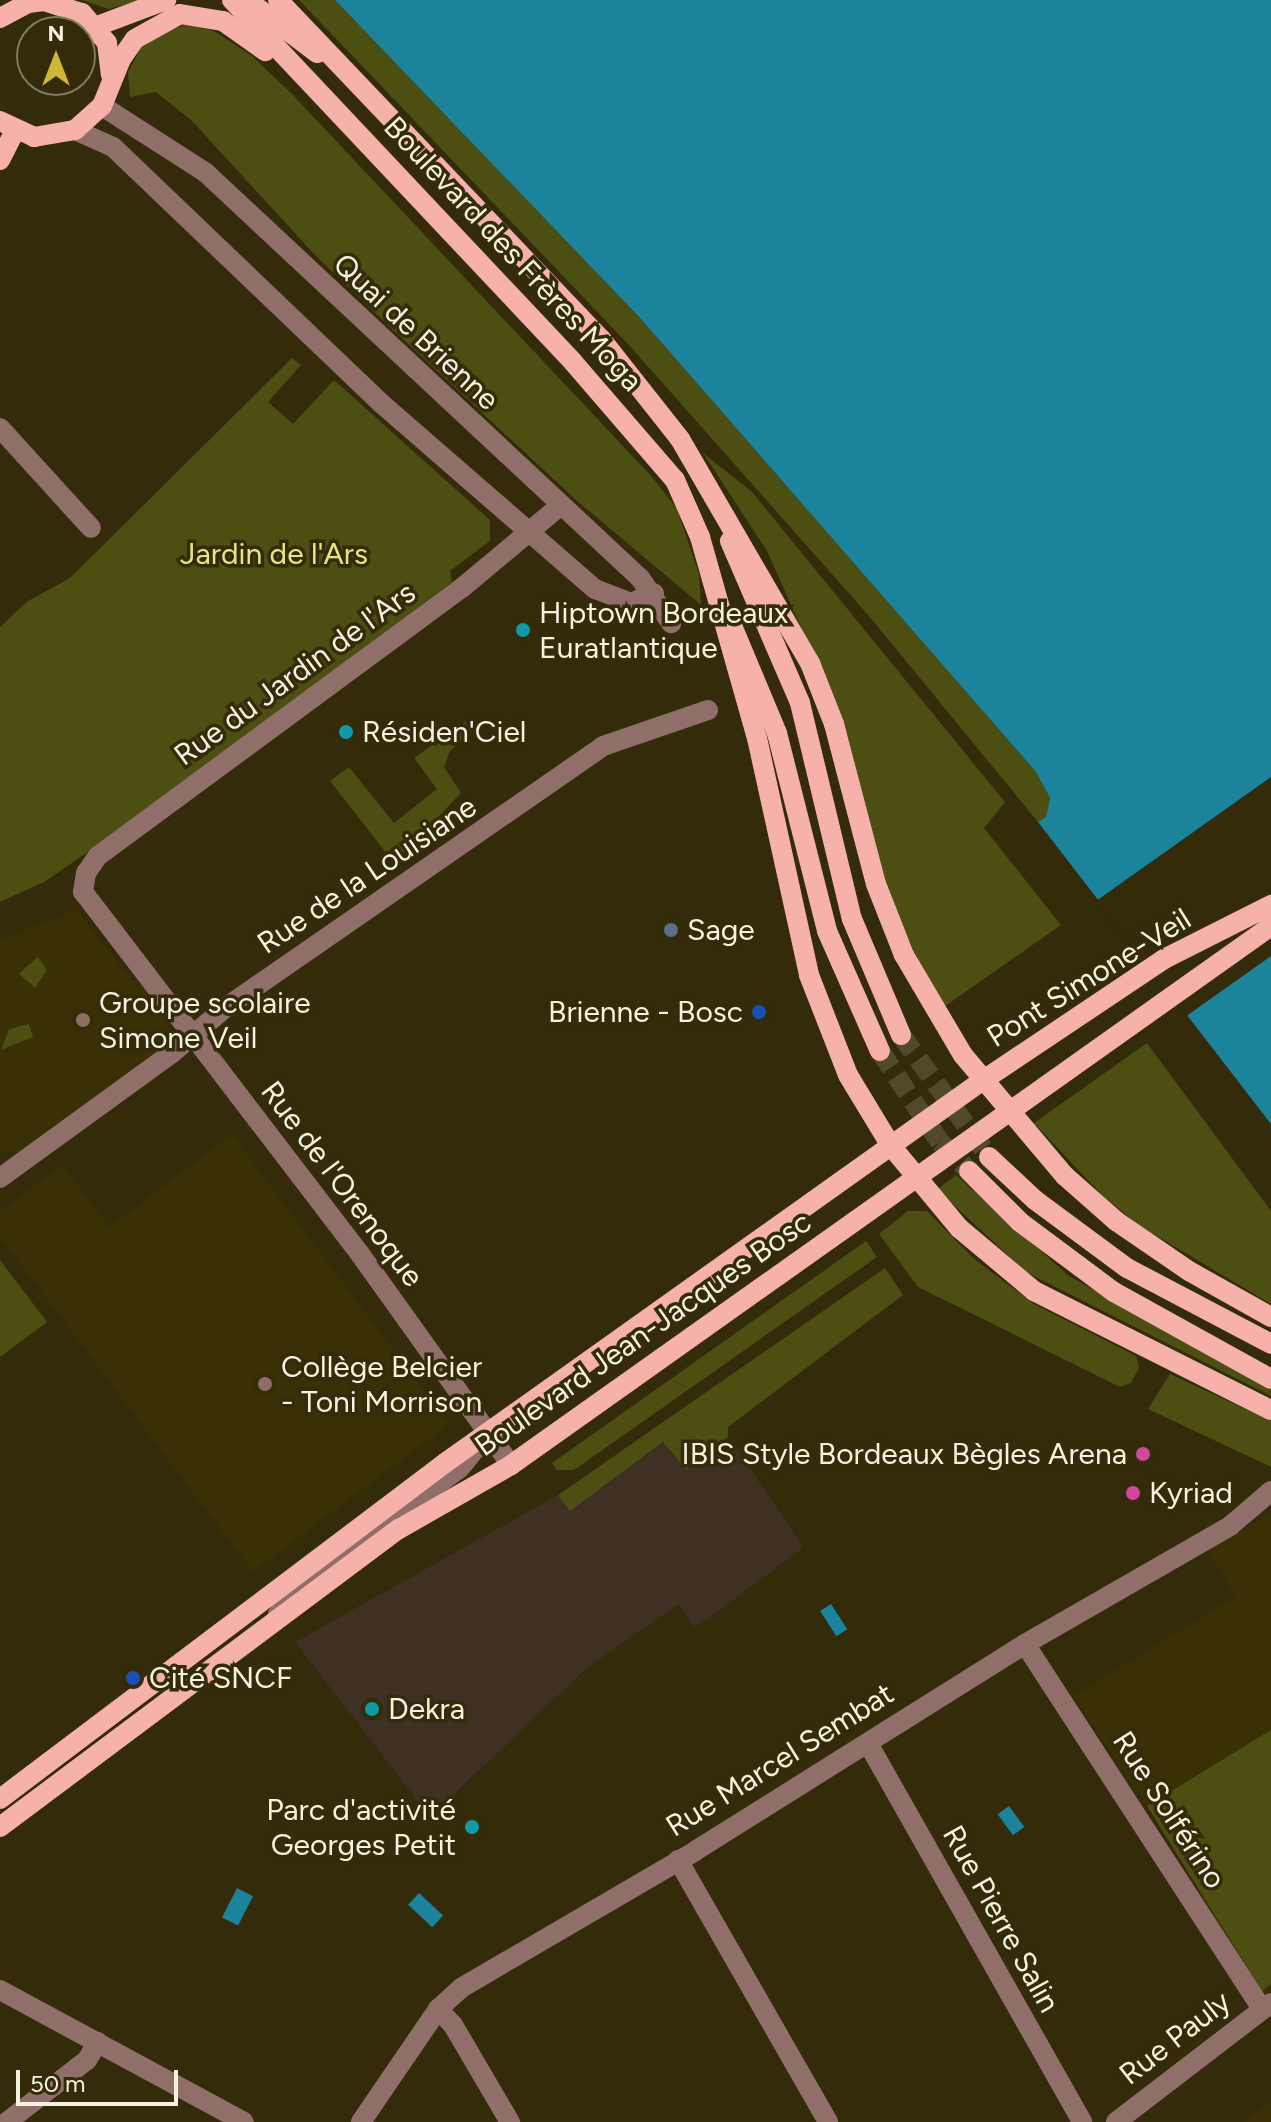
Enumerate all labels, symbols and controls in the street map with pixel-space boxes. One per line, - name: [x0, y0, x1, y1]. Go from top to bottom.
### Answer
- north arrow: [16, 16, 96, 96]
- text: N: [47, 20, 65, 47]
- street label: Boulevard des Frères Moga: [376, 109, 650, 399]
- street label: Quai de Brienne: [326, 246, 506, 418]
- park label: Jardin de l'Ars: [180, 536, 368, 572]
- street label: Rue du Jardin de l'Ars: [168, 574, 422, 774]
- place label: Hiptown Bordeaux Euratlantique: [539, 595, 788, 666]
- marker: Hiptown Bordeaux Euratlantique: [514, 621, 532, 639]
- place label: Résiden'Ciel: [362, 714, 526, 750]
- marker: Résiden'Ciel: [337, 723, 355, 741]
- street label: Rue de la Louisiane: [251, 788, 483, 962]
- street label: Pont Simone-Veil: [980, 901, 1198, 1055]
- place label: Sage: [687, 912, 755, 948]
- marker: Sage: [662, 921, 680, 939]
- place label: Groupe scolaire Simone Veil: [99, 985, 311, 1056]
- place label: Brienne - Bosc: [548, 994, 743, 1030]
- marker: Brienne - Bosc: [750, 1003, 768, 1021]
- marker: Groupe scolaire Simone Veil: [74, 1011, 92, 1029]
- street label: Rue de l'Orenoque: [253, 1074, 431, 1294]
- street label: Boulevard Jean-Jacques Bosc: [468, 1204, 818, 1464]
- place label: Collège Belcier - Toni Morrison: [281, 1349, 482, 1420]
- marker: Collège Belcier - Toni Morrison: [256, 1375, 274, 1393]
- place label: IBIS Style Bordeaux Bègles Arena: [682, 1436, 1127, 1472]
- marker: IBIS Style Bordeaux Bègles Arena: [1134, 1445, 1152, 1463]
- place label: Kyriad: [1149, 1475, 1233, 1511]
- marker: Kyriad: [1124, 1484, 1142, 1502]
- place label: Cité SNCF: [149, 1660, 292, 1696]
- marker: Cité SNCF: [124, 1669, 142, 1687]
- street label: Rue Marcel Sembat: [660, 1676, 900, 1844]
- place label: Dekra: [388, 1691, 465, 1727]
- marker: Dekra: [363, 1700, 381, 1718]
- street label: Rue Solférino: [1105, 1725, 1233, 1895]
- place label: Parc d'activité Georges Petit: [266, 1792, 456, 1862]
- marker: Parc d'activité Georges Petit: [463, 1818, 481, 1836]
- street label: Rue Pierre Salin: [935, 1819, 1067, 2019]
- street label: Rue Pauly: [1112, 1984, 1238, 2092]
- scale bar: [20, 2054, 182, 2104]
- text: 50 m: [30, 2069, 86, 2098]

